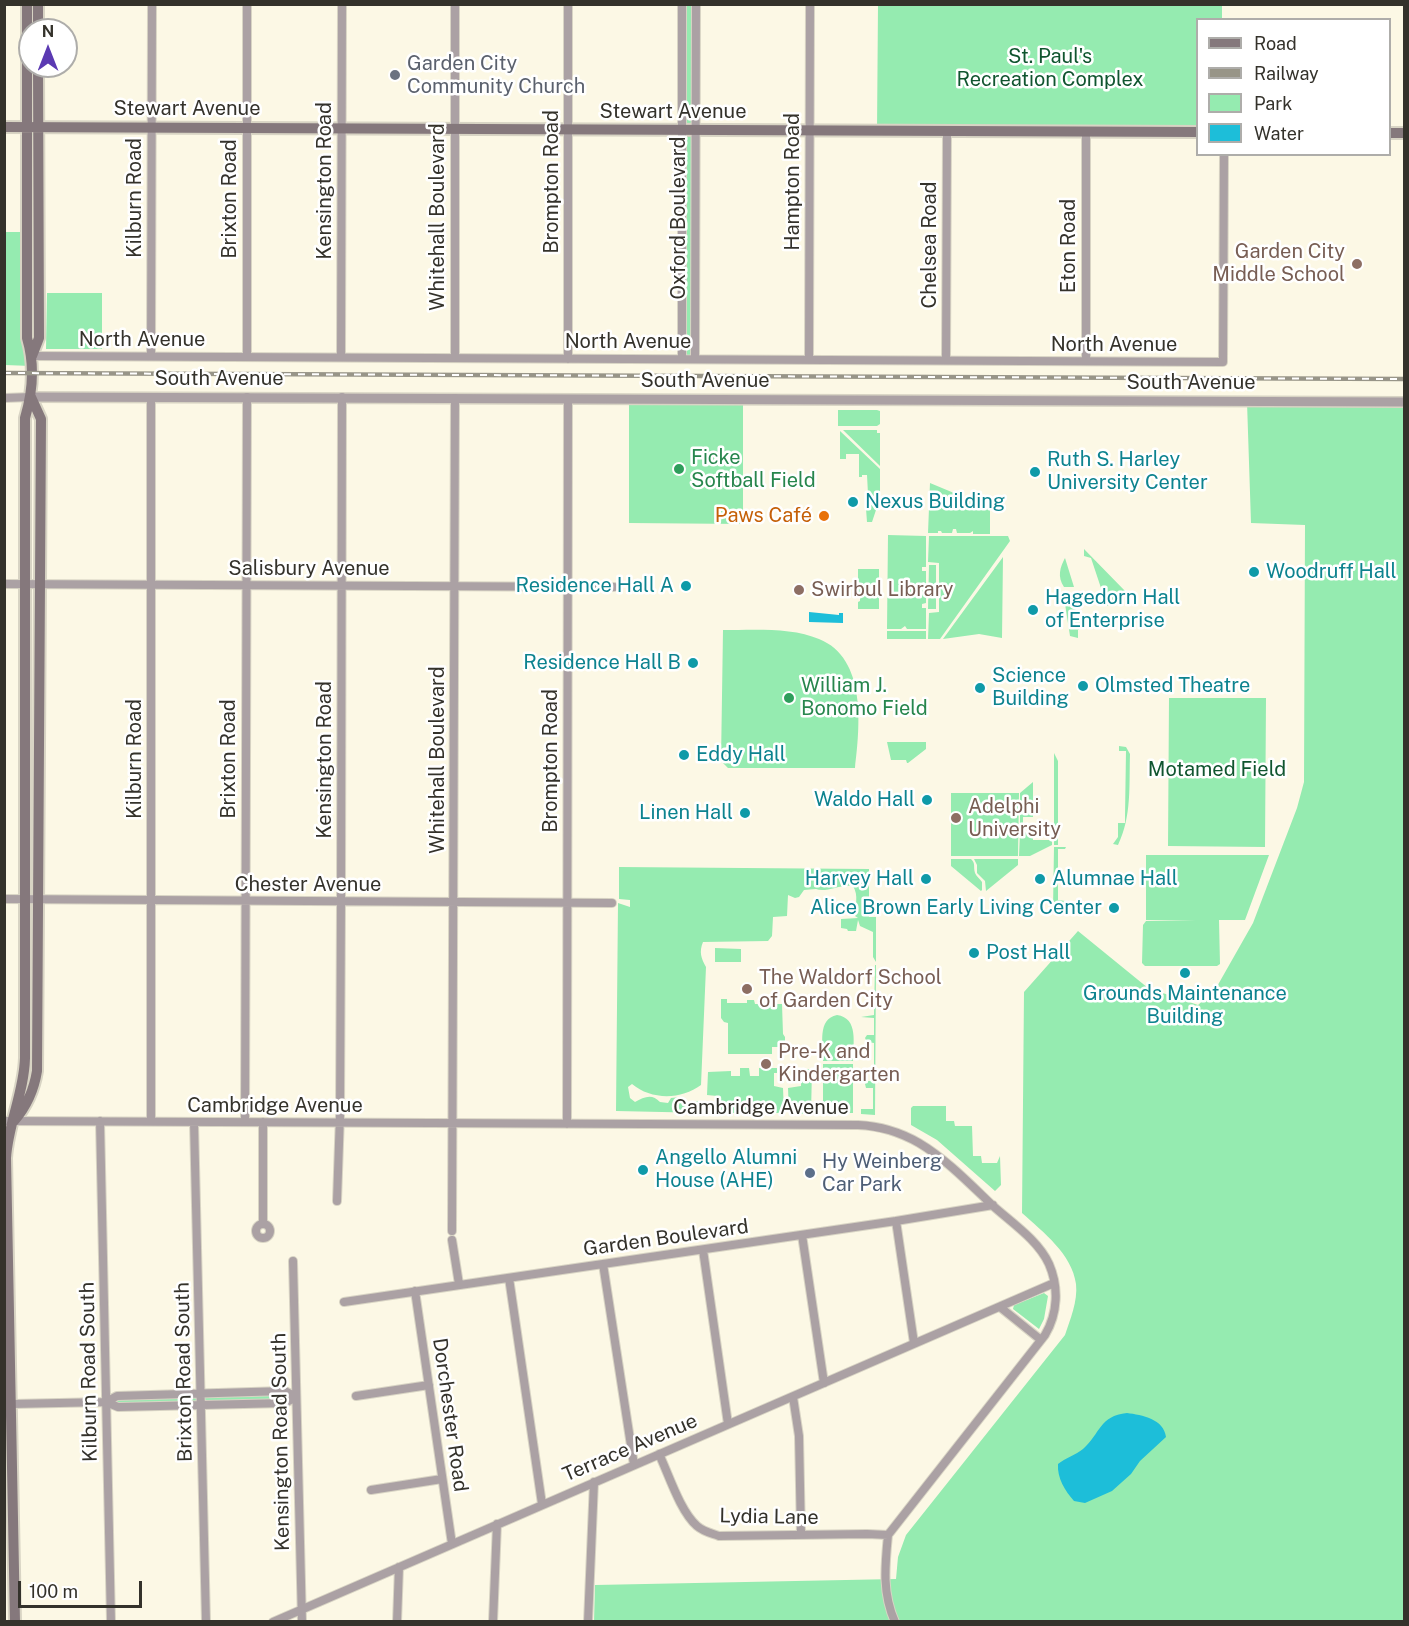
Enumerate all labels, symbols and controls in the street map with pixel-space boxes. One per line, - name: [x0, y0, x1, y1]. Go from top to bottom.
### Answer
- north arrow: [18, 18, 78, 78]
- legend: [1196, 18, 1391, 156]
- text: N: [42, 22, 54, 41]
- text: Road: [1254, 33, 1297, 54]
- park label: St. Paul's Recreation Complex: [957, 45, 1143, 92]
- place label: Garden City Community Church: [407, 52, 585, 99]
- text: Railway: [1254, 63, 1319, 84]
- marker: Garden City Community Church: [388, 68, 402, 82]
- text: Park: [1254, 93, 1292, 114]
- street label: Stewart Avenue: [114, 97, 260, 121]
- street label: Stewart Avenue: [600, 100, 746, 124]
- street label: Kensington Road: [313, 102, 337, 260]
- street label: Brompton Road: [540, 110, 564, 254]
- street label: Hampton Road: [781, 113, 805, 251]
- street label: Whitehall Boulevard: [426, 123, 450, 311]
- text: Water: [1254, 123, 1304, 144]
- street label: Oxford Boulevard: [667, 137, 691, 299]
- street label: Kilburn Road: [123, 138, 147, 258]
- street label: Brixton Road: [218, 139, 242, 259]
- street label: Chelsea Road: [918, 182, 942, 308]
- street label: Eton Road: [1057, 199, 1081, 293]
- place label: Garden City Middle School: [1212, 240, 1345, 287]
- marker: Garden City Middle School: [1350, 257, 1364, 271]
- street label: North Avenue: [79, 328, 205, 352]
- street label: North Avenue: [565, 330, 691, 354]
- street label: North Avenue: [1051, 333, 1177, 357]
- street label: South Avenue: [154, 367, 284, 391]
- street label: South Avenue: [640, 369, 770, 393]
- street label: South Avenue: [1126, 371, 1256, 395]
- place label: Ficke Softball Field: [691, 446, 816, 493]
- place label: Ruth S. Harley University Center: [1047, 448, 1208, 495]
- marker: Ficke Softball Field: [672, 462, 686, 476]
- marker: Ruth S. Harley University Center: [1028, 465, 1042, 479]
- place label: Nexus Building: [865, 490, 1005, 514]
- marker: Nexus Building: [846, 495, 860, 509]
- place label: Paws Café: [715, 504, 812, 528]
- marker: Paws Café: [817, 509, 831, 523]
- street label: Salisbury Avenue: [228, 557, 390, 581]
- place label: Woodruff Hall: [1266, 560, 1397, 584]
- marker: Woodruff Hall: [1247, 565, 1261, 579]
- place label: Residence Hall A: [515, 574, 674, 598]
- place label: Swirbul Library: [811, 578, 953, 602]
- marker: Residence Hall A: [679, 579, 693, 593]
- marker: Swirbul Library: [792, 583, 806, 597]
- place label: Hagedorn Hall of Enterprise: [1045, 586, 1180, 633]
- marker: Hagedorn Hall of Enterprise: [1026, 603, 1040, 617]
- place label: Residence Hall B: [523, 651, 681, 675]
- marker: Residence Hall B: [686, 656, 700, 670]
- place label: Science Building: [992, 664, 1069, 711]
- street label: Whitehall Boulevard: [426, 666, 450, 854]
- place label: William J. Bonomo Field: [801, 674, 928, 721]
- place label: Olmsted Theatre: [1095, 674, 1250, 698]
- marker: Olmsted Theatre: [1076, 679, 1090, 693]
- street label: Kensington Road: [313, 681, 337, 839]
- marker: Science Building: [973, 681, 987, 695]
- street label: Brompton Road: [539, 689, 563, 833]
- marker: William J. Bonomo Field: [782, 691, 796, 705]
- street label: Kilburn Road: [123, 699, 147, 819]
- street label: Brixton Road: [217, 699, 241, 819]
- place label: Eddy Hall: [696, 743, 786, 767]
- marker: Eddy Hall: [677, 748, 691, 762]
- park label: Motamed Field: [1148, 758, 1286, 782]
- place label: Waldo Hall: [814, 788, 915, 812]
- marker: Waldo Hall: [920, 793, 934, 807]
- place label: Adelphi University: [968, 795, 1061, 842]
- place label: Linen Hall: [639, 801, 733, 825]
- marker: Linen Hall: [738, 806, 752, 820]
- marker: Adelphi University: [949, 811, 963, 825]
- place label: Harvey Hall: [805, 867, 914, 891]
- place label: Alumnae Hall: [1052, 867, 1178, 891]
- marker: Harvey Hall: [919, 872, 933, 886]
- marker: Alumnae Hall: [1033, 872, 1047, 886]
- street label: Chester Avenue: [235, 873, 381, 897]
- place label: Alice Brown Early Living Center: [810, 896, 1102, 920]
- marker: Alice Brown Early Living Center: [1107, 901, 1121, 915]
- place label: Post Hall: [986, 941, 1070, 965]
- marker: Post Hall: [967, 946, 981, 960]
- place label: The Waldorf School of Garden City: [759, 966, 942, 1013]
- marker: Grounds Maintenance Building: [1178, 966, 1192, 980]
- marker: The Waldorf School of Garden City: [740, 982, 754, 996]
- place label: Grounds Maintenance Building: [1083, 982, 1287, 1029]
- place label: Pre-K and Kindergarten: [778, 1040, 900, 1087]
- marker: Pre-K and Kindergarten: [759, 1057, 773, 1071]
- street label: Cambridge Avenue: [187, 1094, 363, 1118]
- street label: Cambridge Avenue: [673, 1096, 849, 1120]
- place label: Angello Alumni House (AHE): [655, 1146, 797, 1193]
- place label: Hy Weinberg Car Park: [822, 1150, 942, 1197]
- marker: Angello Alumni House (AHE): [636, 1163, 650, 1177]
- marker: Hy Weinberg Car Park: [803, 1166, 817, 1180]
- street label: Garden Boulevard: [582, 1215, 750, 1261]
- street label: Kilburn Road South: [75, 1282, 103, 1462]
- street label: Brixton Road South: [170, 1282, 198, 1462]
- street label: Kensington Road South: [267, 1333, 295, 1551]
- street label: Dorchester Road: [427, 1337, 473, 1493]
- street label: Terrace Avenue: [559, 1409, 701, 1487]
- street label: Lydia Lane: [719, 1504, 819, 1530]
- scale bar: [21, 1569, 146, 1607]
- text: 100 m: [29, 1581, 78, 1602]

